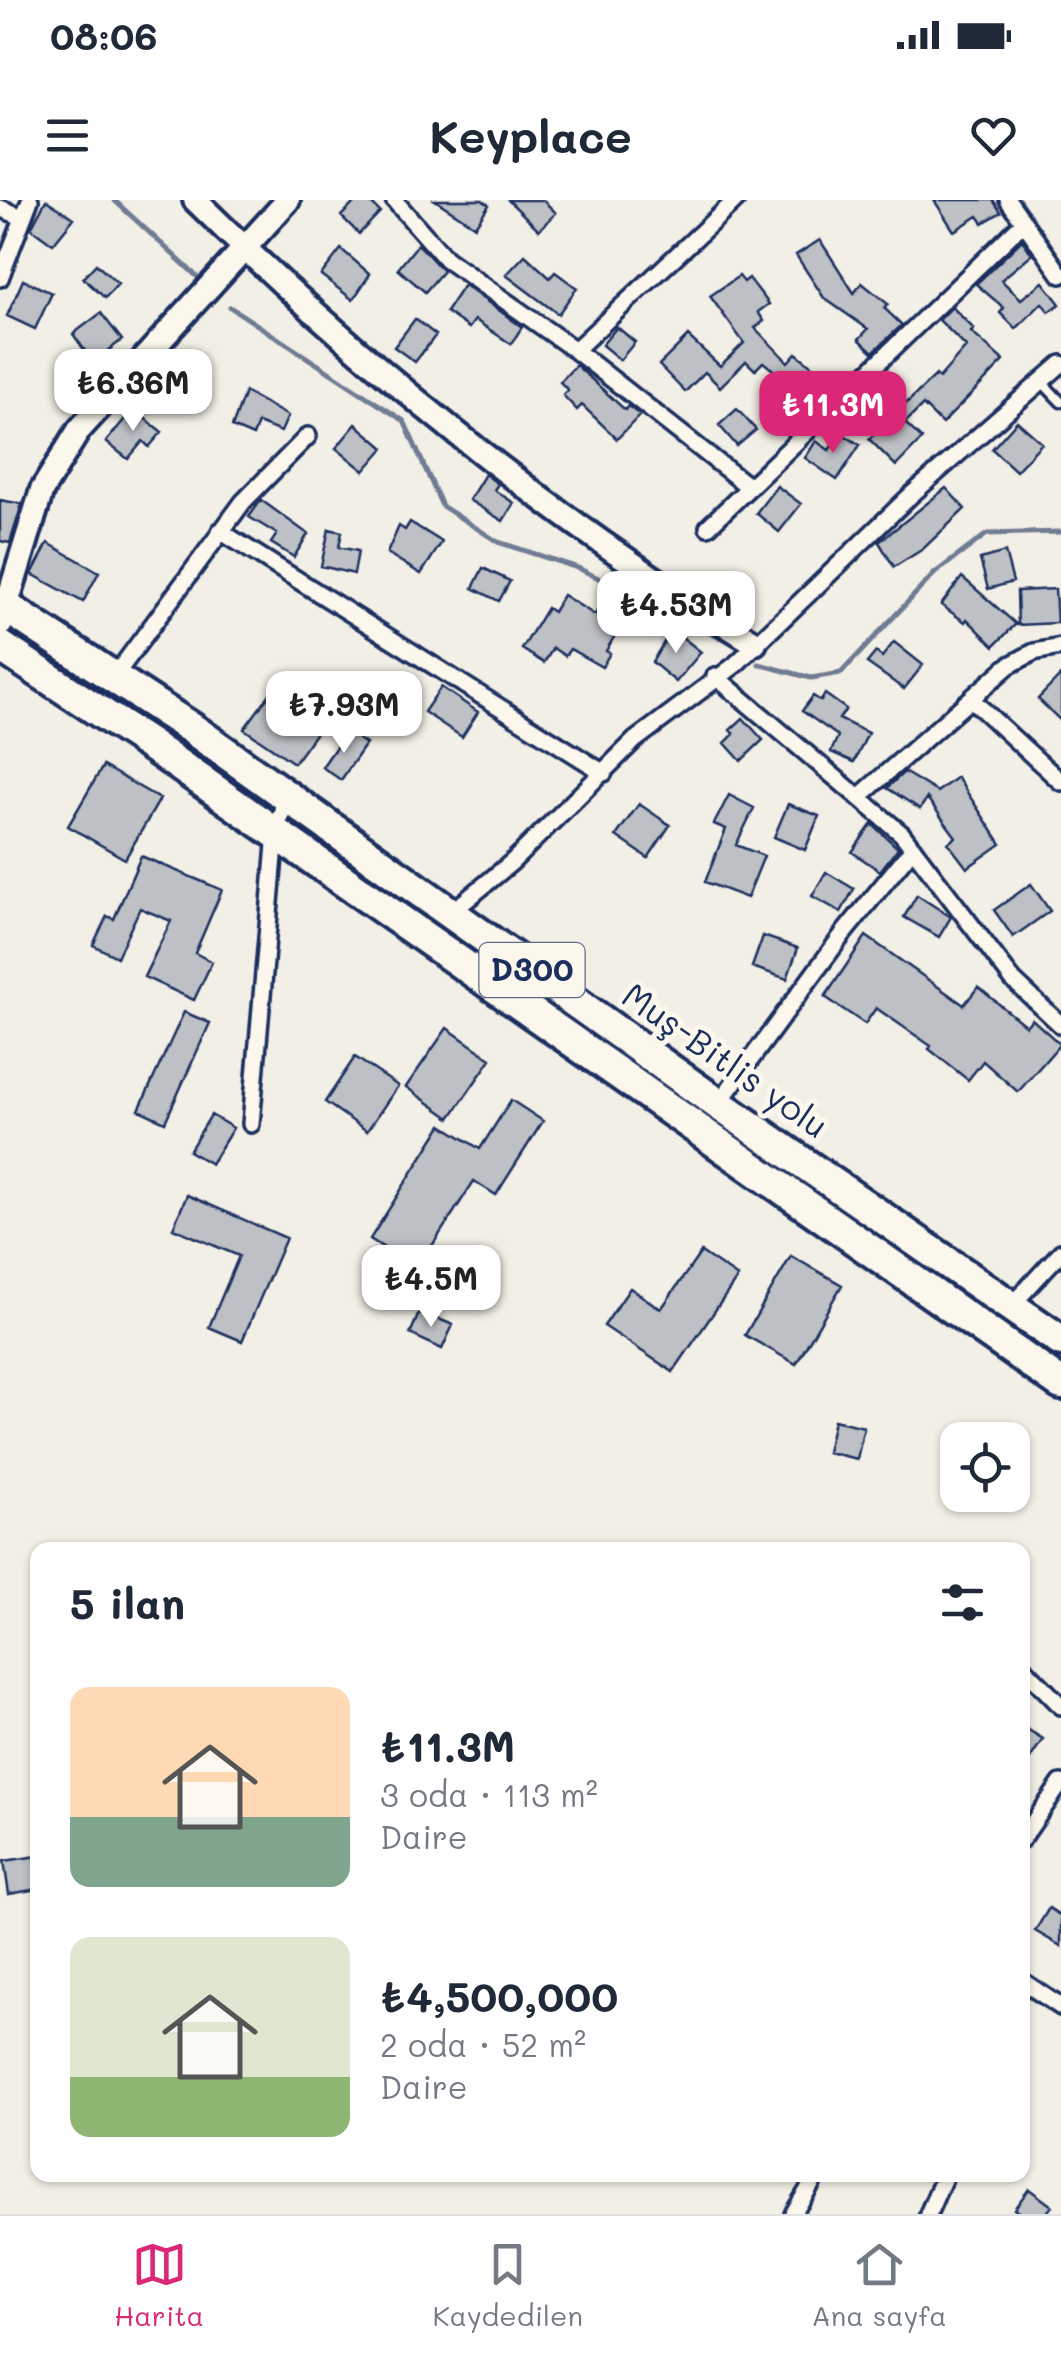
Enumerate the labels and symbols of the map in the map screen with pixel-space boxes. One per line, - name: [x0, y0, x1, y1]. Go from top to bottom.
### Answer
- pin: ₺6.36M: [52, 349, 214, 434]
- pin: ₺11.3M: [752, 371, 914, 456]
- pin: ₺4.53M: [595, 571, 757, 656]
- pin: ₺7.93M: [263, 671, 425, 756]
- road number: D300: [480, 943, 584, 997]
- street label: Muş-Bitlis yolu: [614, 971, 838, 1147]
- pin: ₺4.5M: [361, 1245, 501, 1330]

